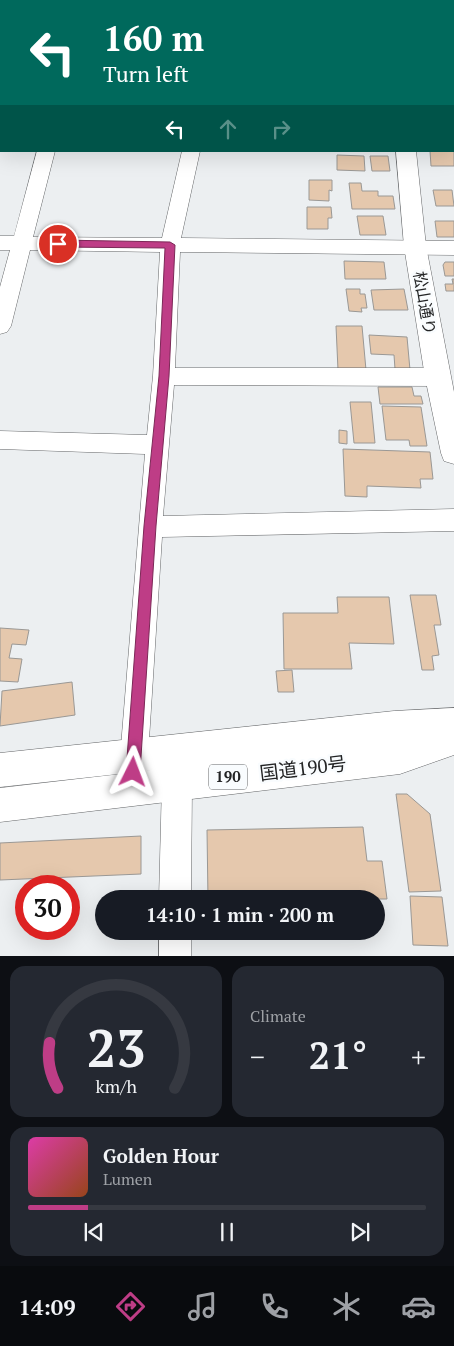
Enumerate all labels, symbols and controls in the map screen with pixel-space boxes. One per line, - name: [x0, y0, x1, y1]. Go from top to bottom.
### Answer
- text: 160 m: [103, 15, 204, 61]
- icon: left: [20, 20, 85, 85]
- text: Turn left: [103, 59, 189, 88]
- icon: left: [161, 115, 189, 143]
- icon: ahead: [214, 115, 242, 143]
- icon: right: [267, 115, 295, 143]
- pin: [37, 223, 79, 265]
- icon: arrive: [44, 230, 72, 258]
- street label: 松山通り: [409, 270, 441, 336]
- position arrow: [106, 745, 158, 797]
- street label: 国道190号: [258, 750, 348, 785]
- road number: 190: [209, 764, 247, 790]
- speed limit sign: 30: [15, 875, 80, 940]
- text: 14:10 · 1 min · 200 m: [146, 902, 334, 927]
- text: Climate: [250, 1005, 306, 1027]
- text: 23: [87, 1013, 145, 1082]
- text: 21°: [309, 1030, 367, 1080]
- text: −: [250, 1038, 265, 1075]
- text: +: [411, 1038, 426, 1075]
- text: km/h: [95, 1074, 137, 1098]
- text: Golden Hour: [103, 1143, 219, 1168]
- text: Lumen: [103, 1168, 152, 1190]
- icon: previous: [80, 1218, 108, 1246]
- icon: pause: [213, 1218, 241, 1246]
- icon: next: [346, 1218, 374, 1246]
- icon: directions: [113, 1289, 148, 1324]
- icon: music: [185, 1289, 220, 1324]
- icon: phone: [257, 1289, 292, 1324]
- icon: climate: [329, 1289, 364, 1324]
- icon: car: [401, 1289, 436, 1324]
- text: 14:09: [18, 1292, 76, 1321]

